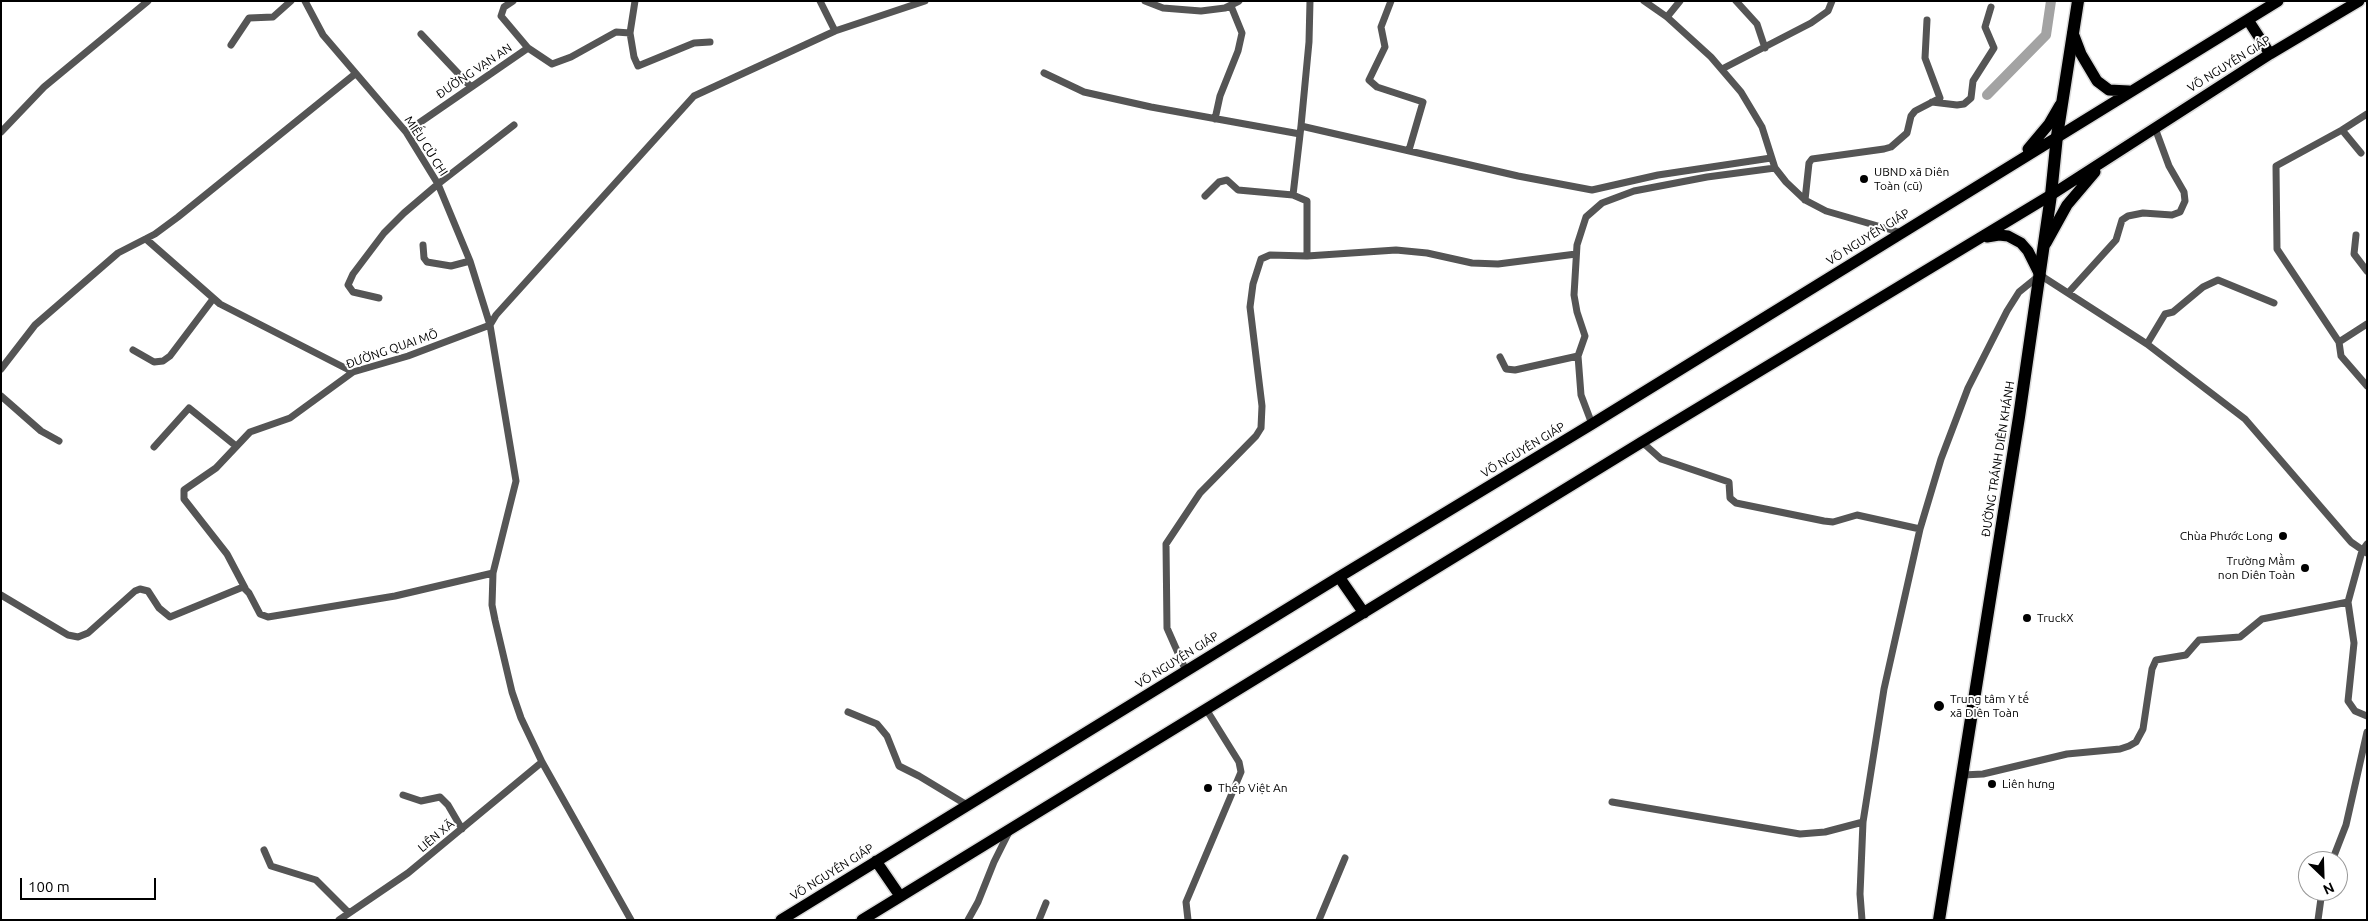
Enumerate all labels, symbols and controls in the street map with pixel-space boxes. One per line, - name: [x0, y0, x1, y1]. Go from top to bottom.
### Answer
- street label: VÕ NGUYÊN GIÁP: [2185, 33, 2273, 95]
- street label: ĐƯỜNG VẠN AN: [433, 40, 515, 102]
- street label: MIẾU CỦ CHI: [401, 113, 451, 179]
- place label: UBND xã Diên Toàn (cũ): [1874, 165, 1949, 193]
- marker: UBND xã Diên Toàn (cũ): [1858, 173, 1870, 185]
- street label: VÕ NGUYÊN GIÁP: [1824, 206, 1912, 268]
- street label: ĐƯỜNG QUAI MÕ: [344, 326, 440, 372]
- street label: ĐƯỜNG TRÁNH DIÊN KHÁNH: [1979, 380, 2017, 538]
- street label: VÕ NGUYÊN GIÁP: [1478, 419, 1568, 481]
- place label: Chùa Phước Long: [2180, 529, 2273, 543]
- marker: Chùa Phước Long: [2277, 530, 2289, 542]
- place label: Trường Mầm non Diên Toàn: [2218, 554, 2295, 582]
- marker: Trường Mầm non Diên Toàn: [2299, 562, 2311, 574]
- place label: TruckX: [2037, 611, 2074, 625]
- marker: TruckX: [2021, 612, 2033, 624]
- street label: VÕ NGUYÊN GIÁP: [1133, 629, 1221, 691]
- place label: Trung tâm Y tế xã DIên Toàn: [1950, 692, 2029, 720]
- marker: Trung tâm Y tế xã DIên Toàn: [1932, 699, 1946, 713]
- place label: Liên hưng: [2002, 777, 2055, 791]
- marker: Liên hưng: [1986, 778, 1998, 790]
- place label: Thép Việt An: [1218, 781, 1288, 795]
- marker: Thép Việt An: [1202, 782, 1214, 794]
- street label: LIÊN XÃ: [415, 817, 457, 855]
- street label: VÕ NGUYÊN GIÁP: [788, 841, 876, 903]
- north arrow: [2298, 851, 2348, 901]
- scale bar: [22, 868, 159, 900]
- text: 100 m: [28, 878, 70, 895]
- text: N: [2321, 879, 2337, 898]

